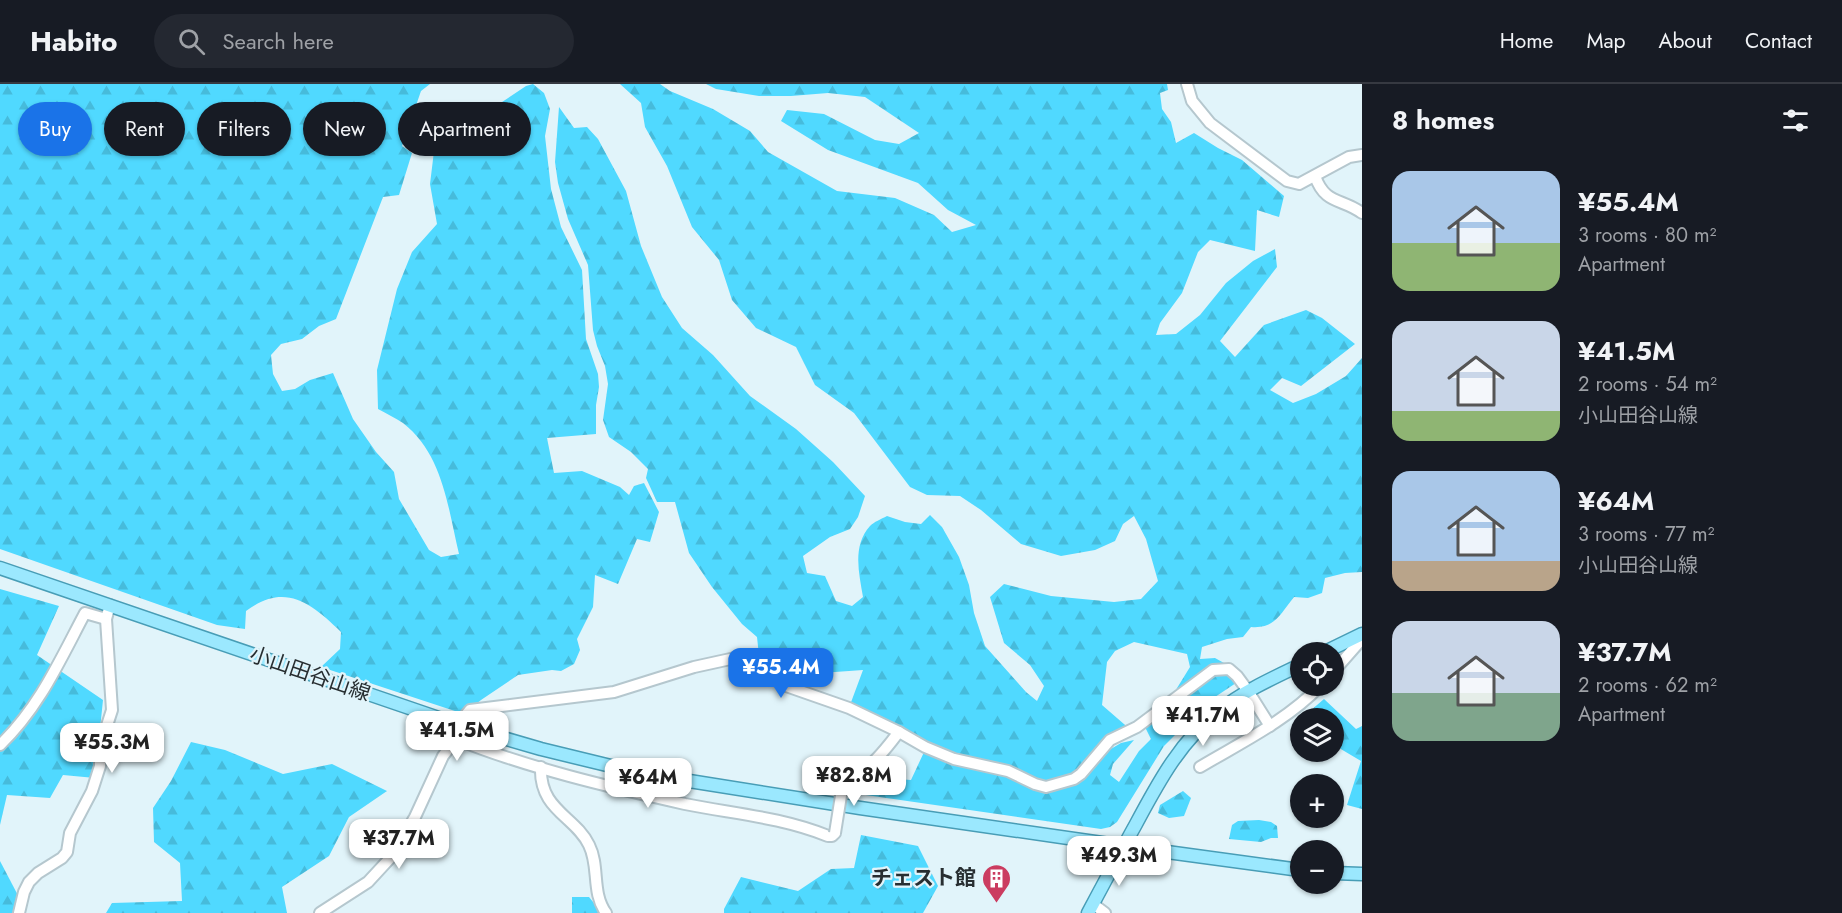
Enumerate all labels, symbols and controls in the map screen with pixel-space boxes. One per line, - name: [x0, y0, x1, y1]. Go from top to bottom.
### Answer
- search box: [154, 14, 574, 68]
- text: Habito: [30, 21, 118, 62]
- icon: search: [175, 25, 208, 58]
- text: Search here: [223, 25, 334, 57]
- text: Home: [1500, 26, 1553, 56]
- text: Map: [1586, 26, 1626, 56]
- text: About: [1659, 26, 1712, 56]
- text: Contact: [1745, 26, 1812, 56]
- text: 8 homes: [1392, 101, 1494, 139]
- chip: Buy: [18, 102, 92, 156]
- chip: Rent: [104, 102, 185, 156]
- chip: Filters: [197, 102, 291, 156]
- chip: New: [303, 102, 386, 156]
- chip: Apartment: [398, 102, 531, 156]
- icon: filters: [1779, 104, 1812, 137]
- text: ¥55.4M: [1578, 183, 1679, 221]
- icon: home: [1440, 195, 1512, 267]
- text: 3 rooms · 80 m²: [1578, 221, 1716, 250]
- text: Apartment: [1578, 250, 1665, 279]
- text: ¥41.5M: [1578, 332, 1675, 370]
- icon: home: [1440, 345, 1512, 417]
- text: 2 rooms · 54 m²: [1578, 370, 1717, 399]
- text: 小山田谷山線: [1578, 401, 1698, 430]
- text: ¥64M: [1578, 482, 1654, 520]
- icon: home: [1440, 495, 1512, 567]
- text: 3 rooms · 77 m²: [1578, 520, 1715, 549]
- text: 小山田谷山線: [1578, 551, 1698, 580]
- text: ¥37.7M: [1578, 633, 1671, 671]
- street label: 小山田谷山線: [246, 639, 374, 709]
- map controls: [1290, 642, 1344, 894]
- button: locate: [1290, 642, 1344, 696]
- icon: home: [1440, 645, 1512, 717]
- pin: ¥55.4M: [732, 648, 830, 699]
- text: ¥55.4M: [742, 653, 820, 682]
- text: 2 rooms · 62 m²: [1578, 671, 1717, 700]
- pin: ¥41.7M: [1154, 696, 1252, 747]
- text: Apartment: [1578, 700, 1665, 729]
- text: ¥41.7M: [1166, 701, 1240, 730]
- button: layers: [1290, 708, 1344, 762]
- pin: ¥41.5M: [408, 711, 506, 762]
- text: ¥41.5M: [420, 716, 494, 745]
- pin: ¥55.3M: [63, 723, 161, 774]
- text: ¥55.3M: [74, 728, 150, 757]
- pin: ¥82.8M: [805, 756, 903, 807]
- pin: ¥64M: [612, 758, 684, 809]
- text: ¥82.8M: [816, 761, 892, 790]
- text: ¥64M: [619, 763, 677, 792]
- button: +: [1290, 774, 1344, 828]
- pin: ¥37.7M: [350, 819, 448, 870]
- text: ¥37.7M: [363, 824, 435, 853]
- pin: ¥49.3M: [1070, 836, 1168, 887]
- button: −: [1290, 840, 1344, 894]
- text: ¥49.3M: [1081, 841, 1157, 870]
- building icon: チェスト館: [981, 862, 1013, 904]
- place label: チェスト館: [871, 863, 976, 893]

